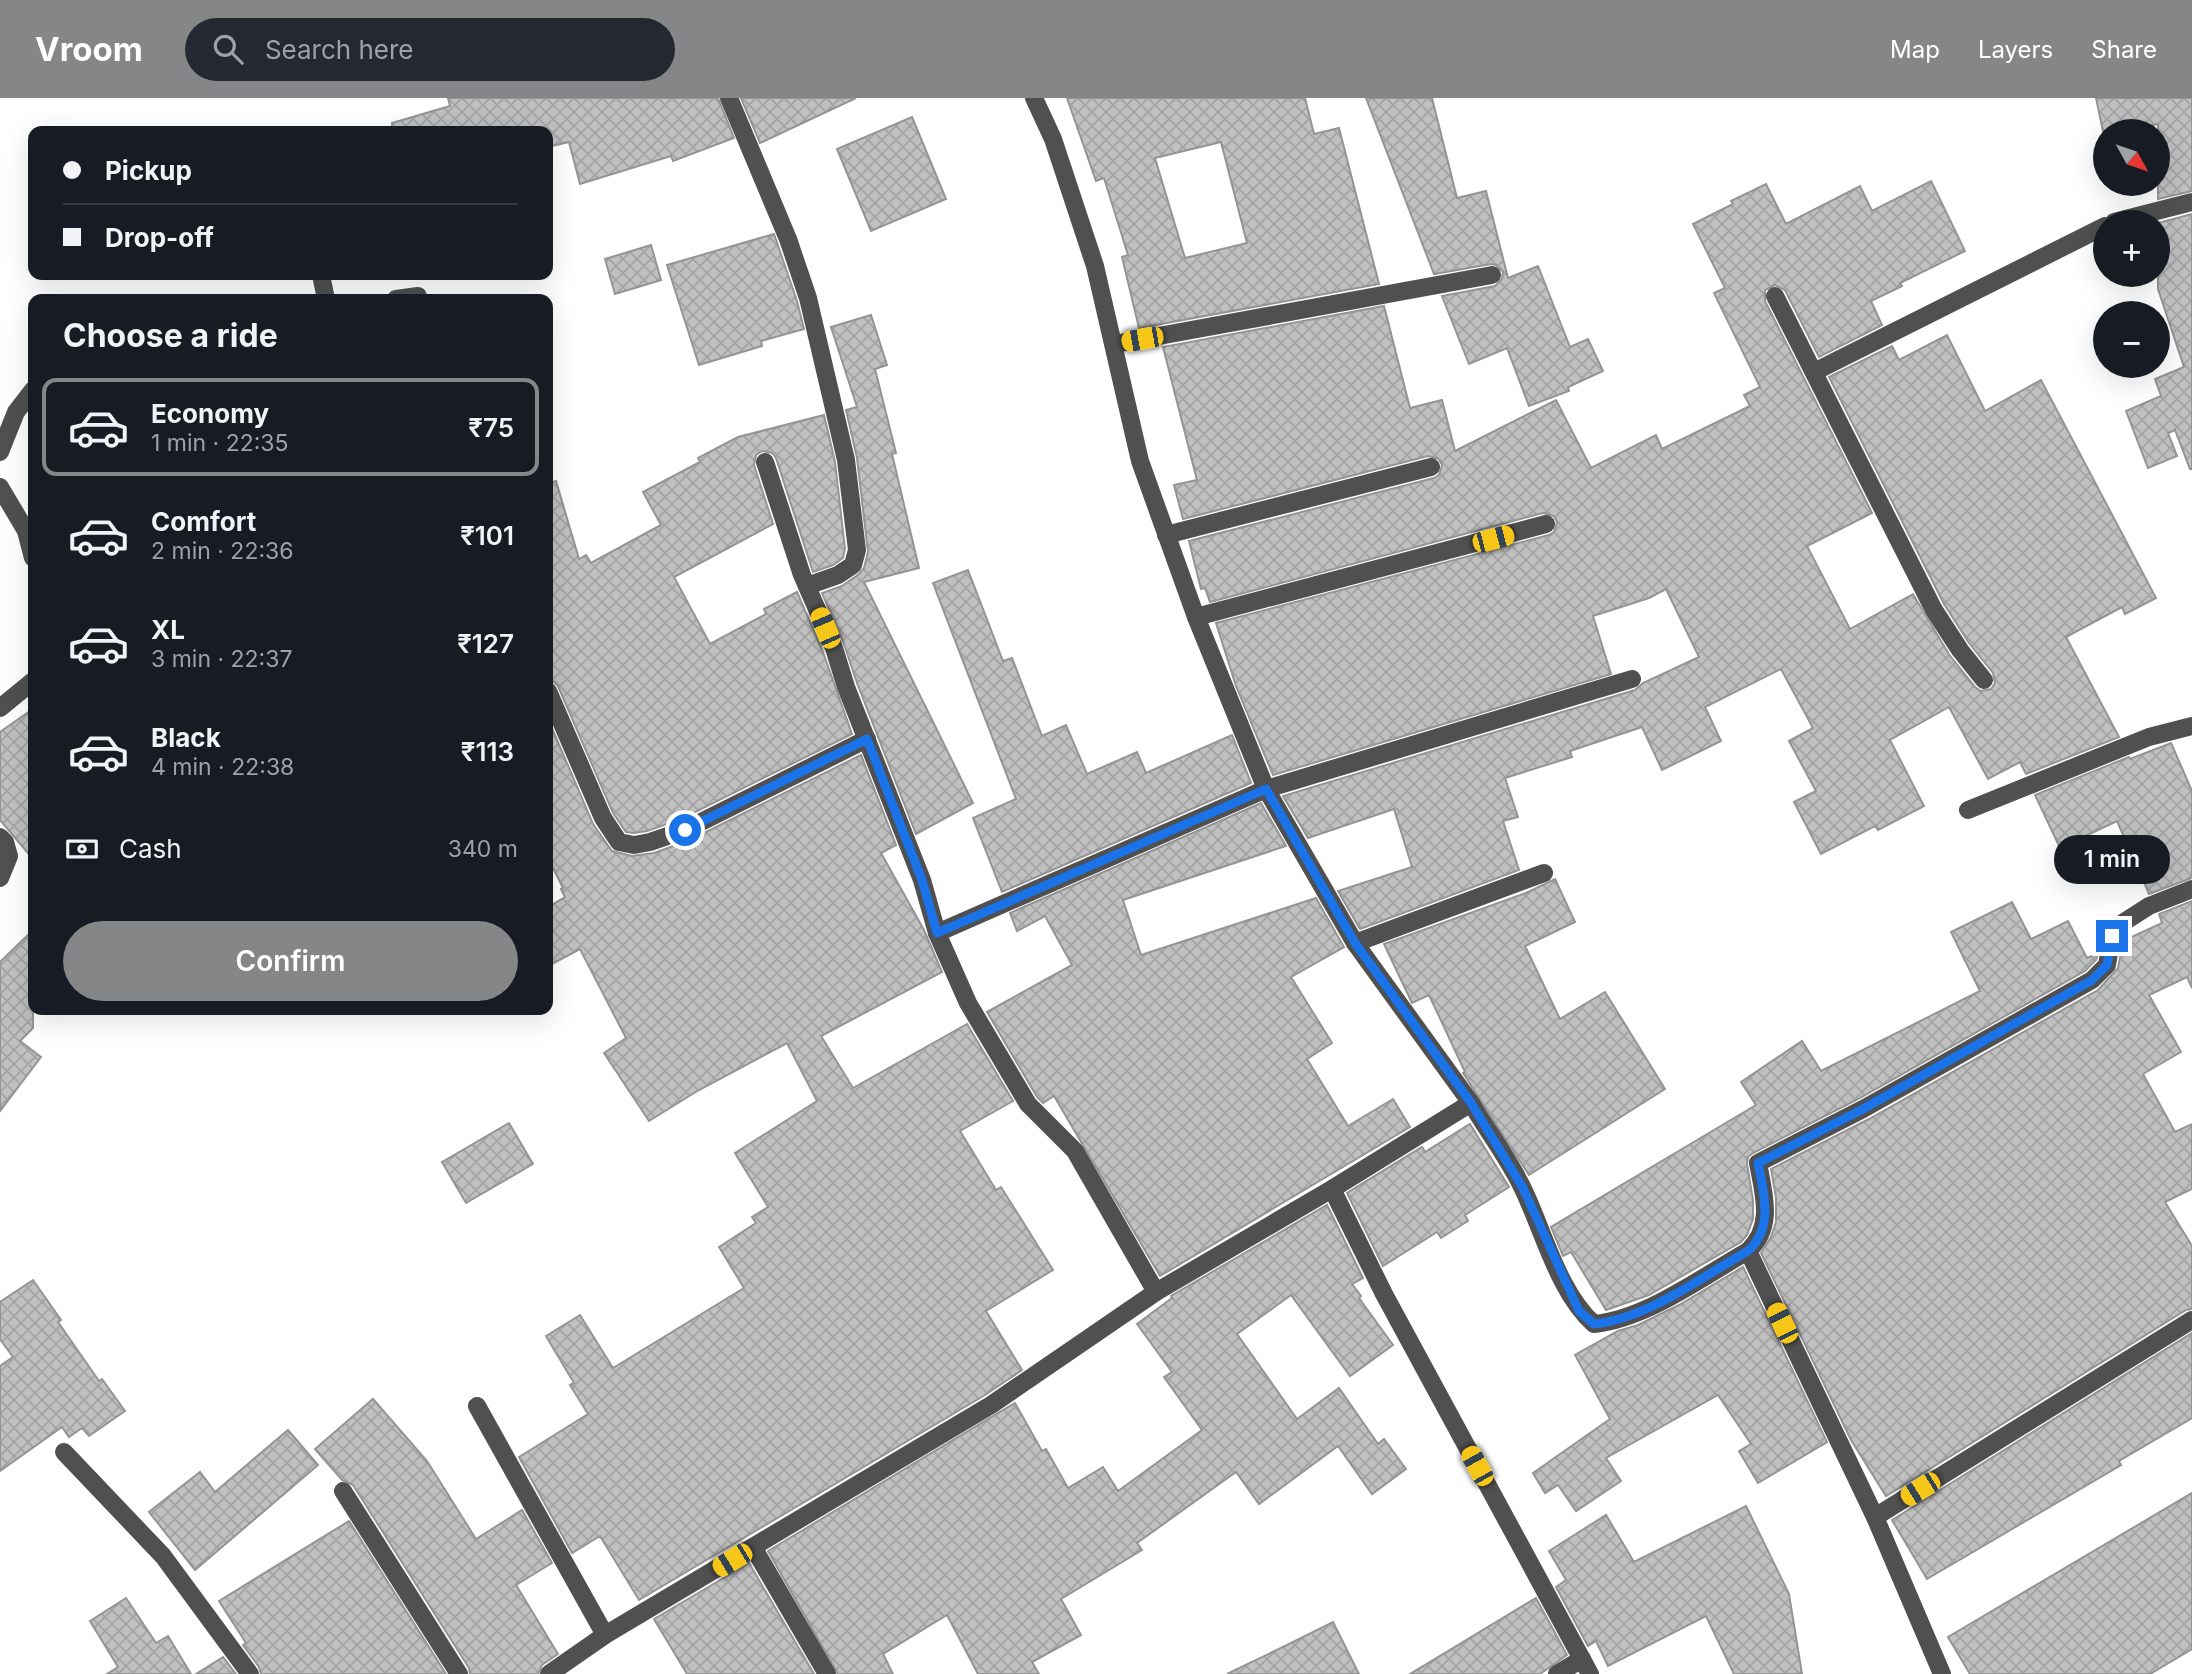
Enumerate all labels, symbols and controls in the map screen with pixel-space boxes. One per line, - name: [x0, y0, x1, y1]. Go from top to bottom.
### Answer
- search box: [185, 18, 675, 81]
- text: Vroom: [35, 29, 143, 69]
- icon: search: [209, 30, 247, 68]
- text: Search here: [265, 34, 414, 65]
- text: Map: [1890, 35, 1940, 64]
- text: Layers: [1978, 35, 2053, 64]
- text: Share: [2091, 35, 2157, 64]
- north arrow: [2093, 119, 2170, 196]
- map controls: [2093, 119, 2170, 378]
- text: Pickup: [105, 155, 192, 186]
- button: +: [2093, 210, 2170, 287]
- text: Drop-off: [105, 222, 214, 253]
- button: −: [2093, 301, 2170, 378]
- text: Choose a ride: [63, 316, 278, 355]
- car: [1120, 325, 1165, 353]
- icon: car: [67, 396, 130, 459]
- text: Economy: [151, 398, 269, 429]
- text: ₹75: [468, 412, 514, 443]
- text: 1 min · 22:35: [151, 429, 289, 457]
- icon: car: [67, 504, 130, 567]
- text: Comfort: [151, 506, 256, 537]
- text: ₹101: [460, 520, 514, 551]
- car: [1470, 523, 1517, 555]
- text: 2 min · 22:36: [151, 537, 294, 565]
- car: [808, 605, 843, 651]
- icon: car: [67, 612, 130, 675]
- text: XL: [151, 614, 185, 645]
- text: ₹127: [457, 628, 514, 659]
- text: 3 min · 22:37: [151, 645, 292, 673]
- icon: car: [67, 720, 130, 783]
- text: Black: [151, 722, 221, 753]
- text: ₹113: [461, 736, 514, 767]
- text: 4 min · 22:38: [151, 753, 294, 781]
- route start: [669, 814, 701, 846]
- icon: cash: [63, 830, 101, 868]
- text: Cash: [119, 833, 182, 864]
- callout: 1 min: [2054, 834, 2170, 884]
- text: 340 m: [448, 835, 518, 863]
- text: 1 min: [2084, 845, 2140, 873]
- route end: [2096, 920, 2128, 952]
- button: Confirm: [63, 921, 518, 1001]
- car: [1764, 1300, 1801, 1346]
- car: [1458, 1443, 1497, 1489]
- car: [1897, 1469, 1944, 1509]
- car: [709, 1540, 756, 1580]

